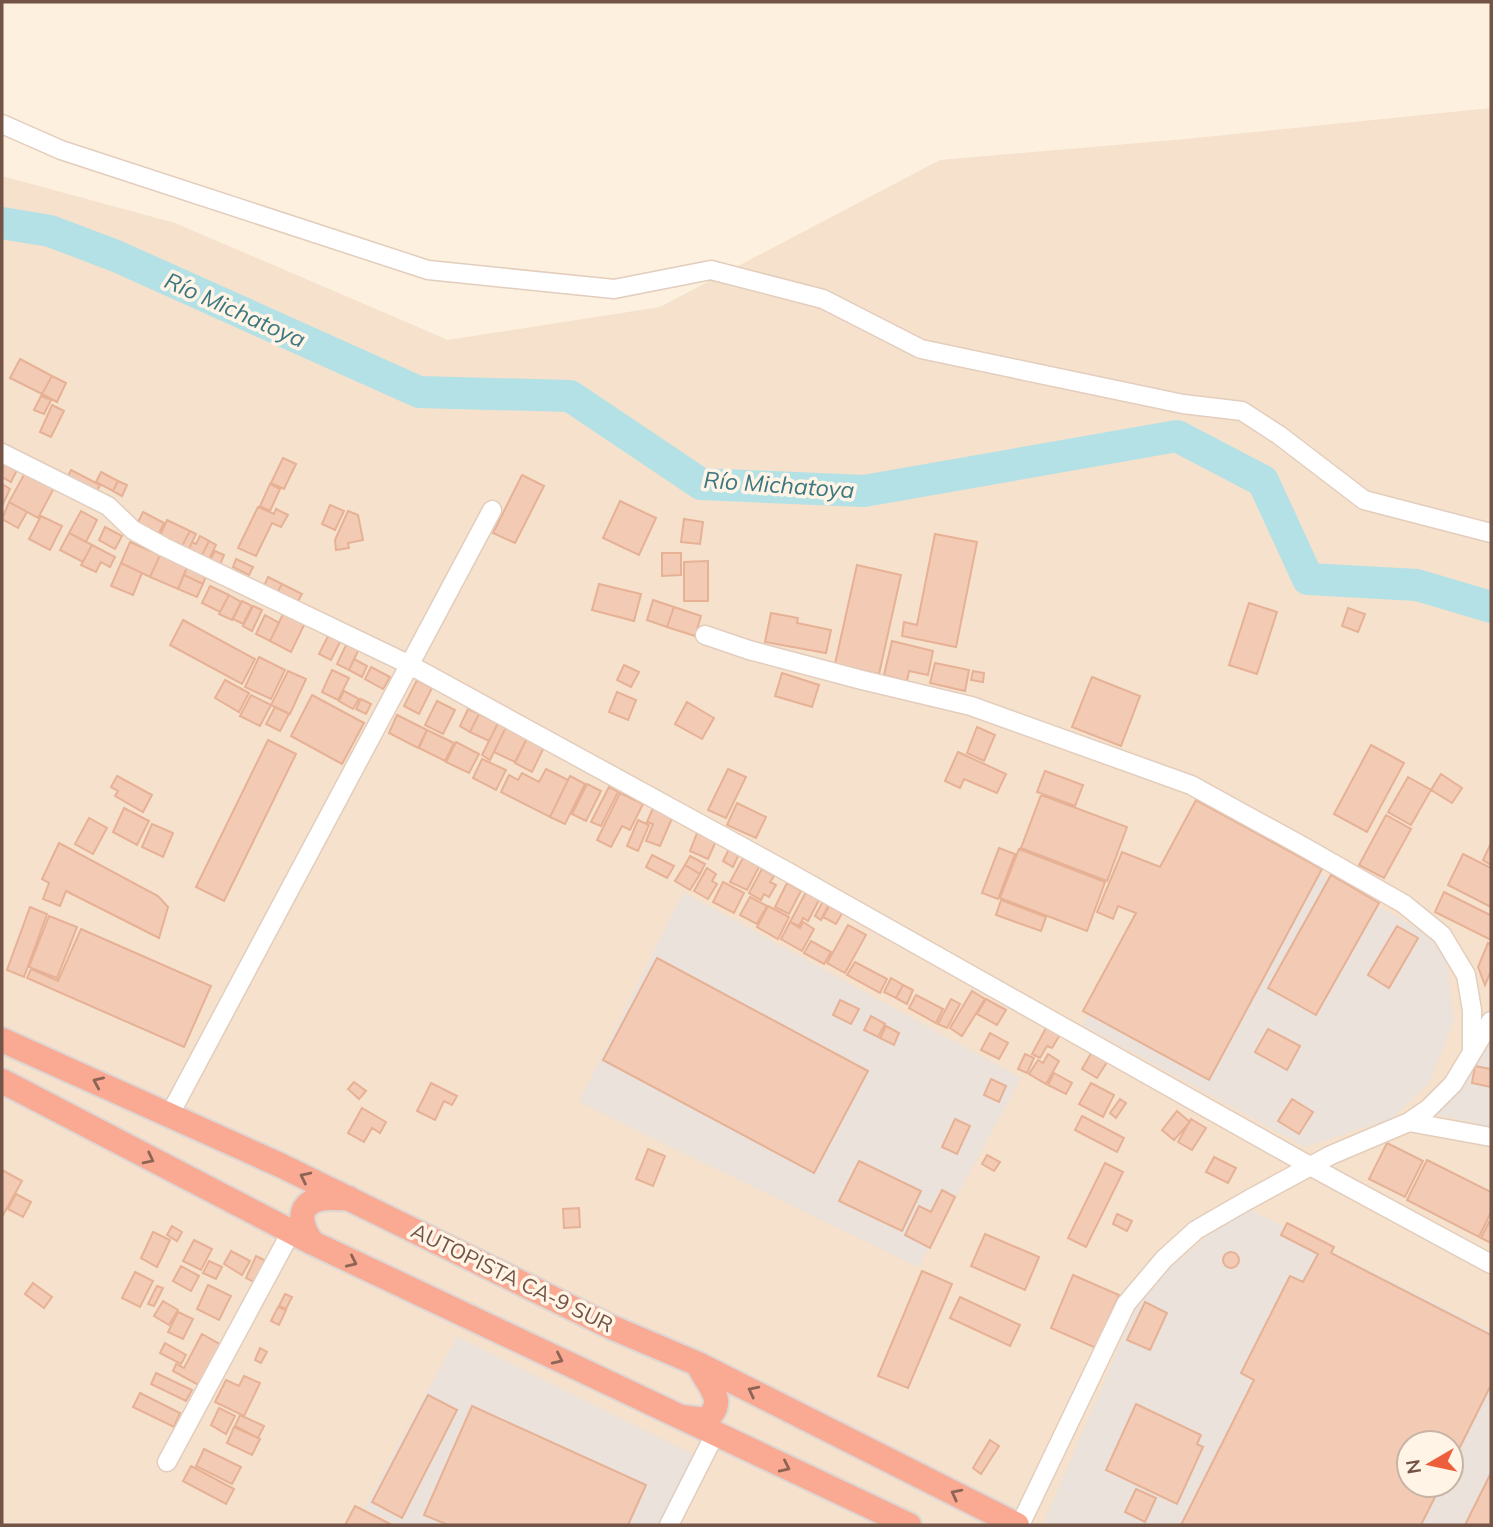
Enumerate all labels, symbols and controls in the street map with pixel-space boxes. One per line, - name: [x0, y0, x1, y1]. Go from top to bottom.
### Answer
- water label: Río Michatoya: [160, 266, 310, 354]
- water label: Río Michatoya: [703, 465, 856, 504]
- one-way arrow: [93, 1076, 105, 1090]
- one-way arrow: [142, 1151, 154, 1165]
- one-way arrow: [300, 1171, 312, 1185]
- street label: AUTOPISTA CA-9 SUR: [407, 1217, 618, 1337]
- one-way arrow: [345, 1253, 357, 1267]
- one-way arrow: [550, 1351, 563, 1365]
- one-way arrow: [748, 1386, 760, 1400]
- north arrow: [1395, 1429, 1465, 1499]
- text: N: [1400, 1458, 1426, 1476]
- one-way arrow: [778, 1459, 790, 1473]
- one-way arrow: [951, 1489, 963, 1503]

